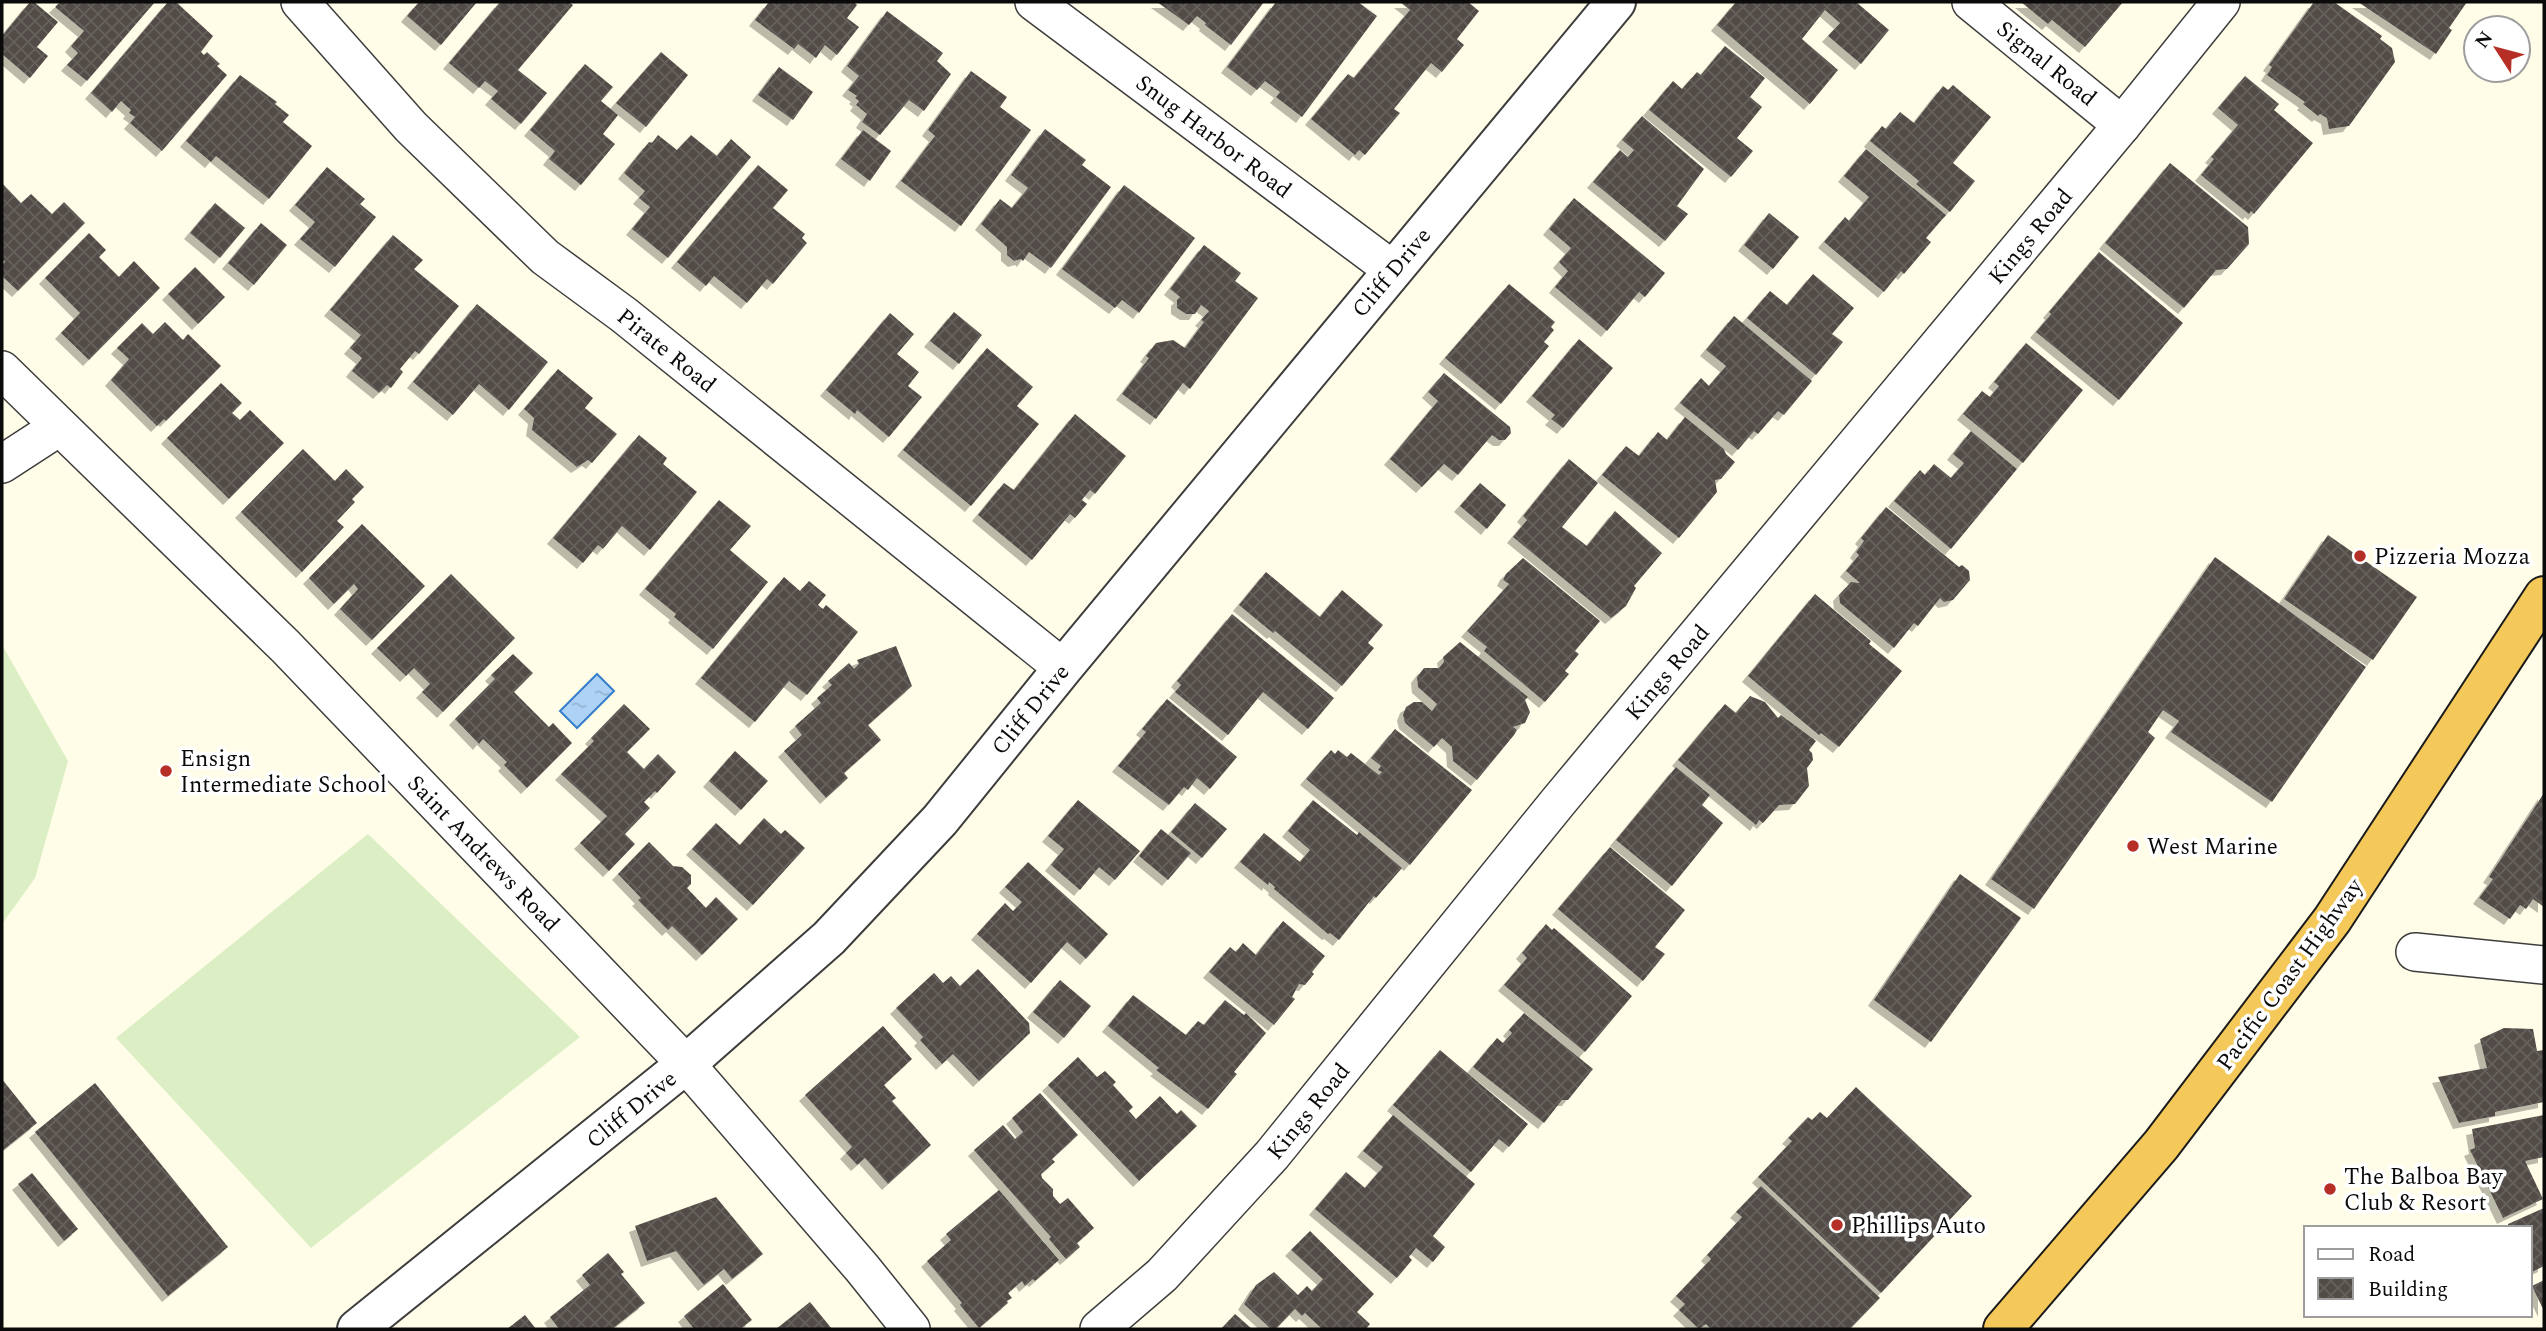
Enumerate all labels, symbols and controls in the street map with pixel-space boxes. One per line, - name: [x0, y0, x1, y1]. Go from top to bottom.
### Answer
- street label: Signal Road: [1988, 13, 2104, 116]
- north arrow: [2462, 14, 2532, 84]
- text: N: [2468, 25, 2501, 55]
- street label: Snug Harbor Road: [1128, 67, 1299, 208]
- street label: Kings Road: [1980, 181, 2082, 293]
- street label: Cliff Drive: [1344, 220, 1440, 326]
- street label: Pirate Road: [609, 300, 724, 402]
- place label: Pizzeria Mozza: [2374, 540, 2530, 575]
- marker: Pizzeria Mozza: [2352, 548, 2368, 564]
- street label: Kings Road: [1617, 617, 1719, 729]
- street label: Cliff Drive: [983, 657, 1079, 763]
- place label: Ensign Intermediate School: [180, 742, 387, 803]
- marker: Ensign Intermediate School: [158, 763, 174, 779]
- street label: Saint Andrews Road: [398, 767, 568, 941]
- place label: West Marine: [2147, 830, 2278, 865]
- marker: West Marine: [2125, 838, 2141, 854]
- street label: Pacific Coast Highway: [2208, 871, 2373, 1078]
- street label: Kings Road: [1259, 1056, 1360, 1168]
- street label: Cliff Drive: [579, 1062, 685, 1158]
- place label: The Balboa Bay Club & Resort: [2344, 1160, 2504, 1221]
- marker: The Balboa Bay Club & Resort: [2322, 1181, 2338, 1197]
- place label: Phillips Auto: [1851, 1209, 1986, 1244]
- marker: Phillips Auto: [1829, 1217, 1845, 1233]
- legend: [2304, 1226, 2532, 1317]
- text: Road: [2368, 1239, 2415, 1271]
- text: Building: [2368, 1274, 2448, 1306]

